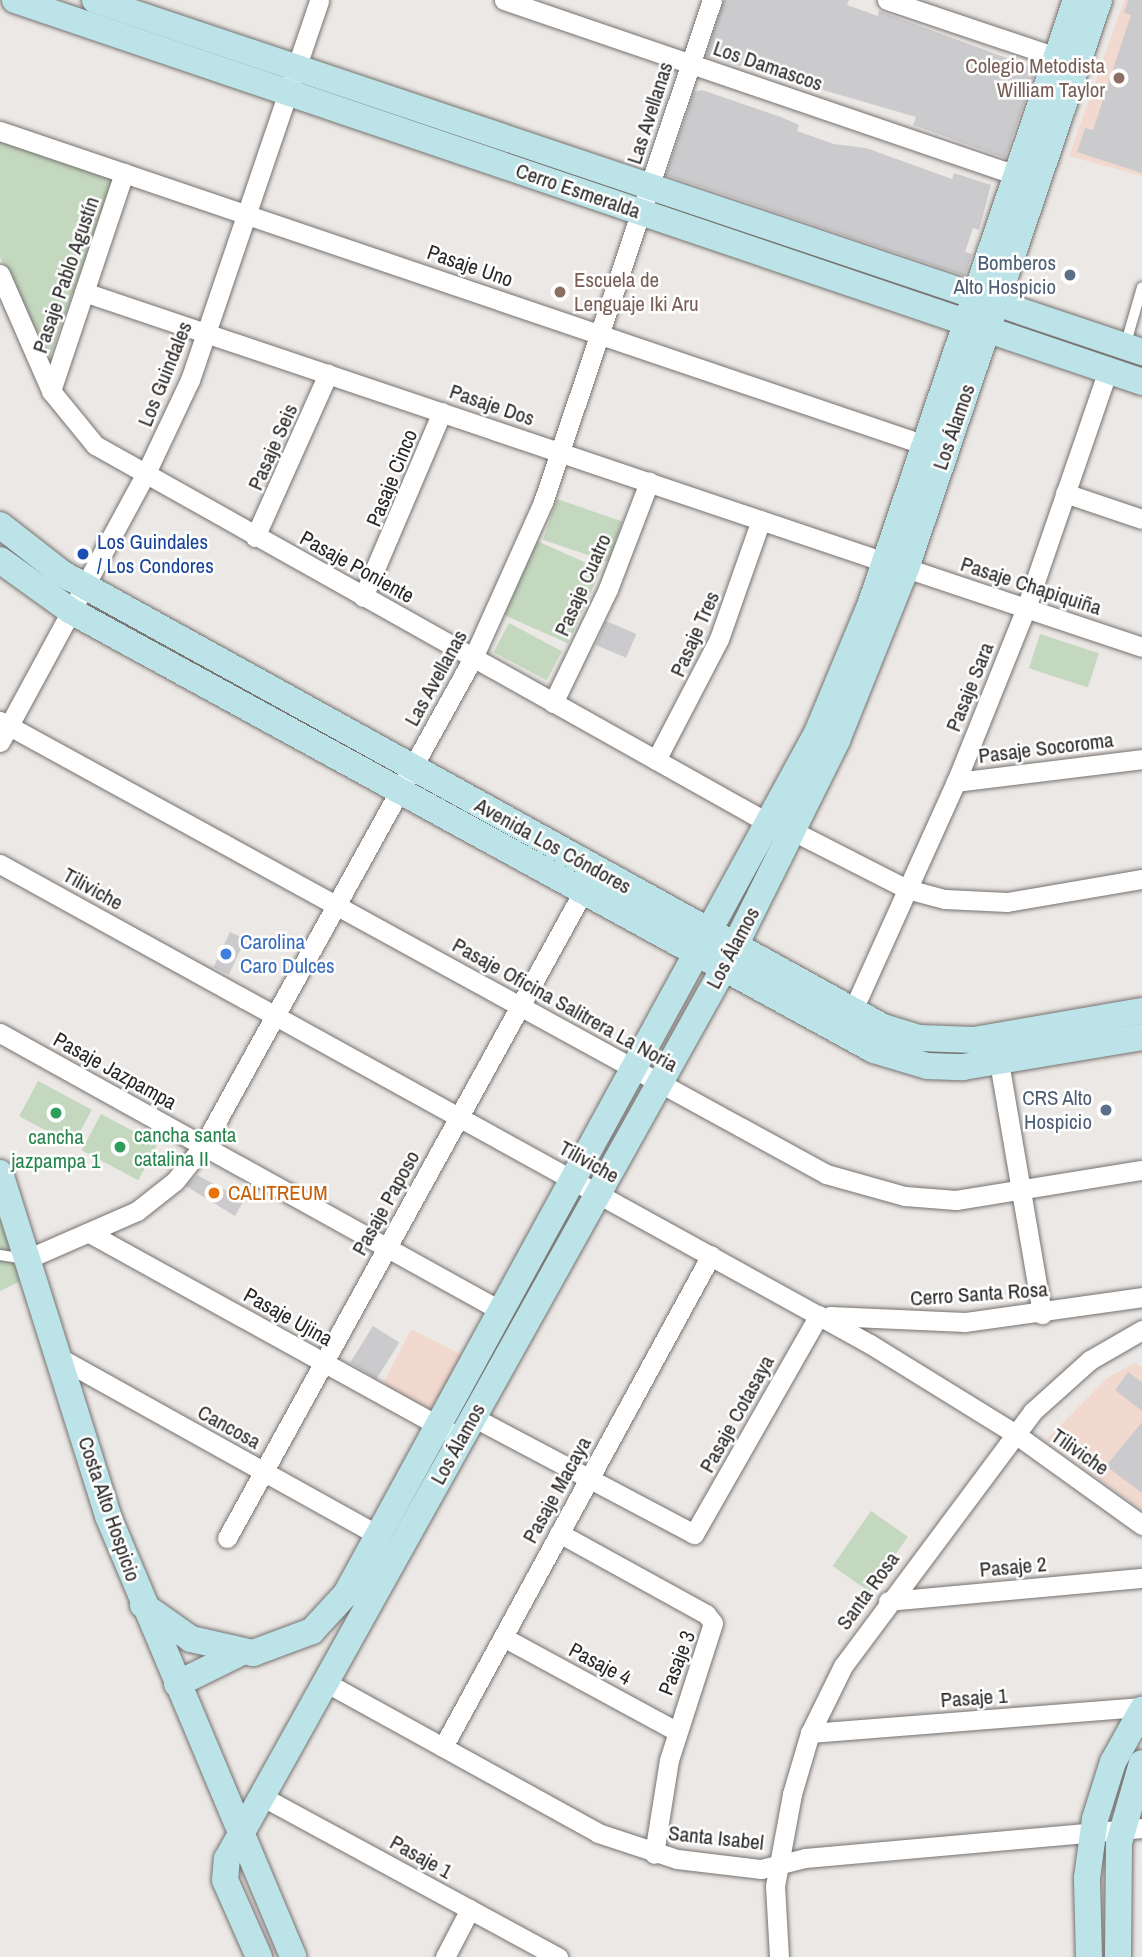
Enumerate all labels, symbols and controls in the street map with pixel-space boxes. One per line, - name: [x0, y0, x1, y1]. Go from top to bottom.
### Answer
- street label: Los Damascos: [710, 36, 826, 96]
- place label: Colegio Metodista William Taylor: [965, 53, 1105, 103]
- street label: Las Avellanas: [621, 58, 679, 168]
- marker: Colegio Metodista William Taylor: [1111, 70, 1127, 86]
- street label: Cerro Esmeralda: [512, 158, 644, 224]
- street label: Pasaje Pablo Agustín: [27, 193, 105, 357]
- street label: Pasaje Uno: [424, 240, 516, 292]
- place label: Bomberos Alto Hospicio: [954, 250, 1056, 300]
- place label: Escuela de Lenguaje Iki Aru: [574, 267, 699, 317]
- marker: Bomberos Alto Hospicio: [1062, 267, 1078, 283]
- marker: Escuela de Lenguaje Iki Aru: [552, 284, 568, 300]
- street label: Los Guindales: [133, 318, 197, 430]
- street label: Pasaje Dos: [446, 379, 538, 431]
- street label: Los Álamos: [927, 380, 981, 474]
- street label: Pasaje Seis: [243, 400, 303, 494]
- street label: Pasaje Cinco: [361, 426, 423, 530]
- street label: Pasaje Poniente: [296, 525, 418, 609]
- place label: Los Guindales / Los Condores: [97, 529, 214, 579]
- street label: Pasaje Cuatro: [549, 530, 617, 640]
- marker: Los Guindales / Los Condores: [75, 546, 91, 562]
- street label: Pasaje Chapiquiña: [957, 551, 1105, 621]
- street label: Pasaje Tres: [665, 587, 725, 681]
- street label: Las Avellanas: [399, 625, 473, 731]
- street label: Pasaje Sara: [941, 639, 999, 735]
- street label: Pasaje Socoroma: [977, 727, 1115, 769]
- street label: Avenida Los Cóndores: [470, 793, 636, 899]
- street label: Tiliviche: [59, 862, 127, 916]
- street label: Los Álamos: [701, 902, 765, 994]
- place label: Carolina Caro Dulces: [240, 929, 335, 979]
- street label: Pasaje Oficina Salitrera La Noria: [448, 932, 682, 1078]
- marker: Carolina Caro Dulces: [218, 946, 234, 962]
- street label: Pasaje Jazpampa: [49, 1027, 181, 1115]
- place label: CRS Alto Hospicio: [1021, 1085, 1092, 1135]
- marker: CRS Alto Hospicio: [1098, 1102, 1114, 1118]
- marker: cancha jazpampa 1: [48, 1105, 64, 1121]
- place label: cancha santa catalina II: [134, 1122, 236, 1172]
- place label: cancha jazpampa 1: [11, 1124, 101, 1174]
- street label: Tiliviche: [555, 1135, 623, 1189]
- marker: cancha santa catalina II: [112, 1139, 128, 1155]
- street label: Pasaje Paposo: [347, 1146, 425, 1260]
- place label: CALITREUM: [228, 1180, 327, 1206]
- marker: CALITREUM: [206, 1185, 222, 1201]
- street label: Cerro Santa Rosa: [909, 1277, 1049, 1311]
- street label: Pasaje Ujina: [239, 1282, 337, 1352]
- street label: Pasaje Cotasaya: [694, 1351, 780, 1477]
- street label: Los Álamos: [425, 1399, 491, 1489]
- street label: Cancosa: [193, 1400, 265, 1454]
- street label: Tiliviche: [1046, 1423, 1114, 1481]
- street label: Pasaje Macaya: [517, 1432, 597, 1548]
- street label: Costa Alto Hospicio: [72, 1433, 146, 1585]
- street label: Santa Rosa: [831, 1547, 905, 1635]
- street label: Pasaje 2: [979, 1552, 1047, 1582]
- street label: Pasaje 3: [653, 1627, 701, 1699]
- street label: Pasaje 4: [565, 1637, 635, 1691]
- street label: Pasaje 1: [940, 1683, 1008, 1713]
- street label: Santa Isabel: [667, 1820, 765, 1856]
- street label: Pasaje 1: [386, 1830, 456, 1884]

